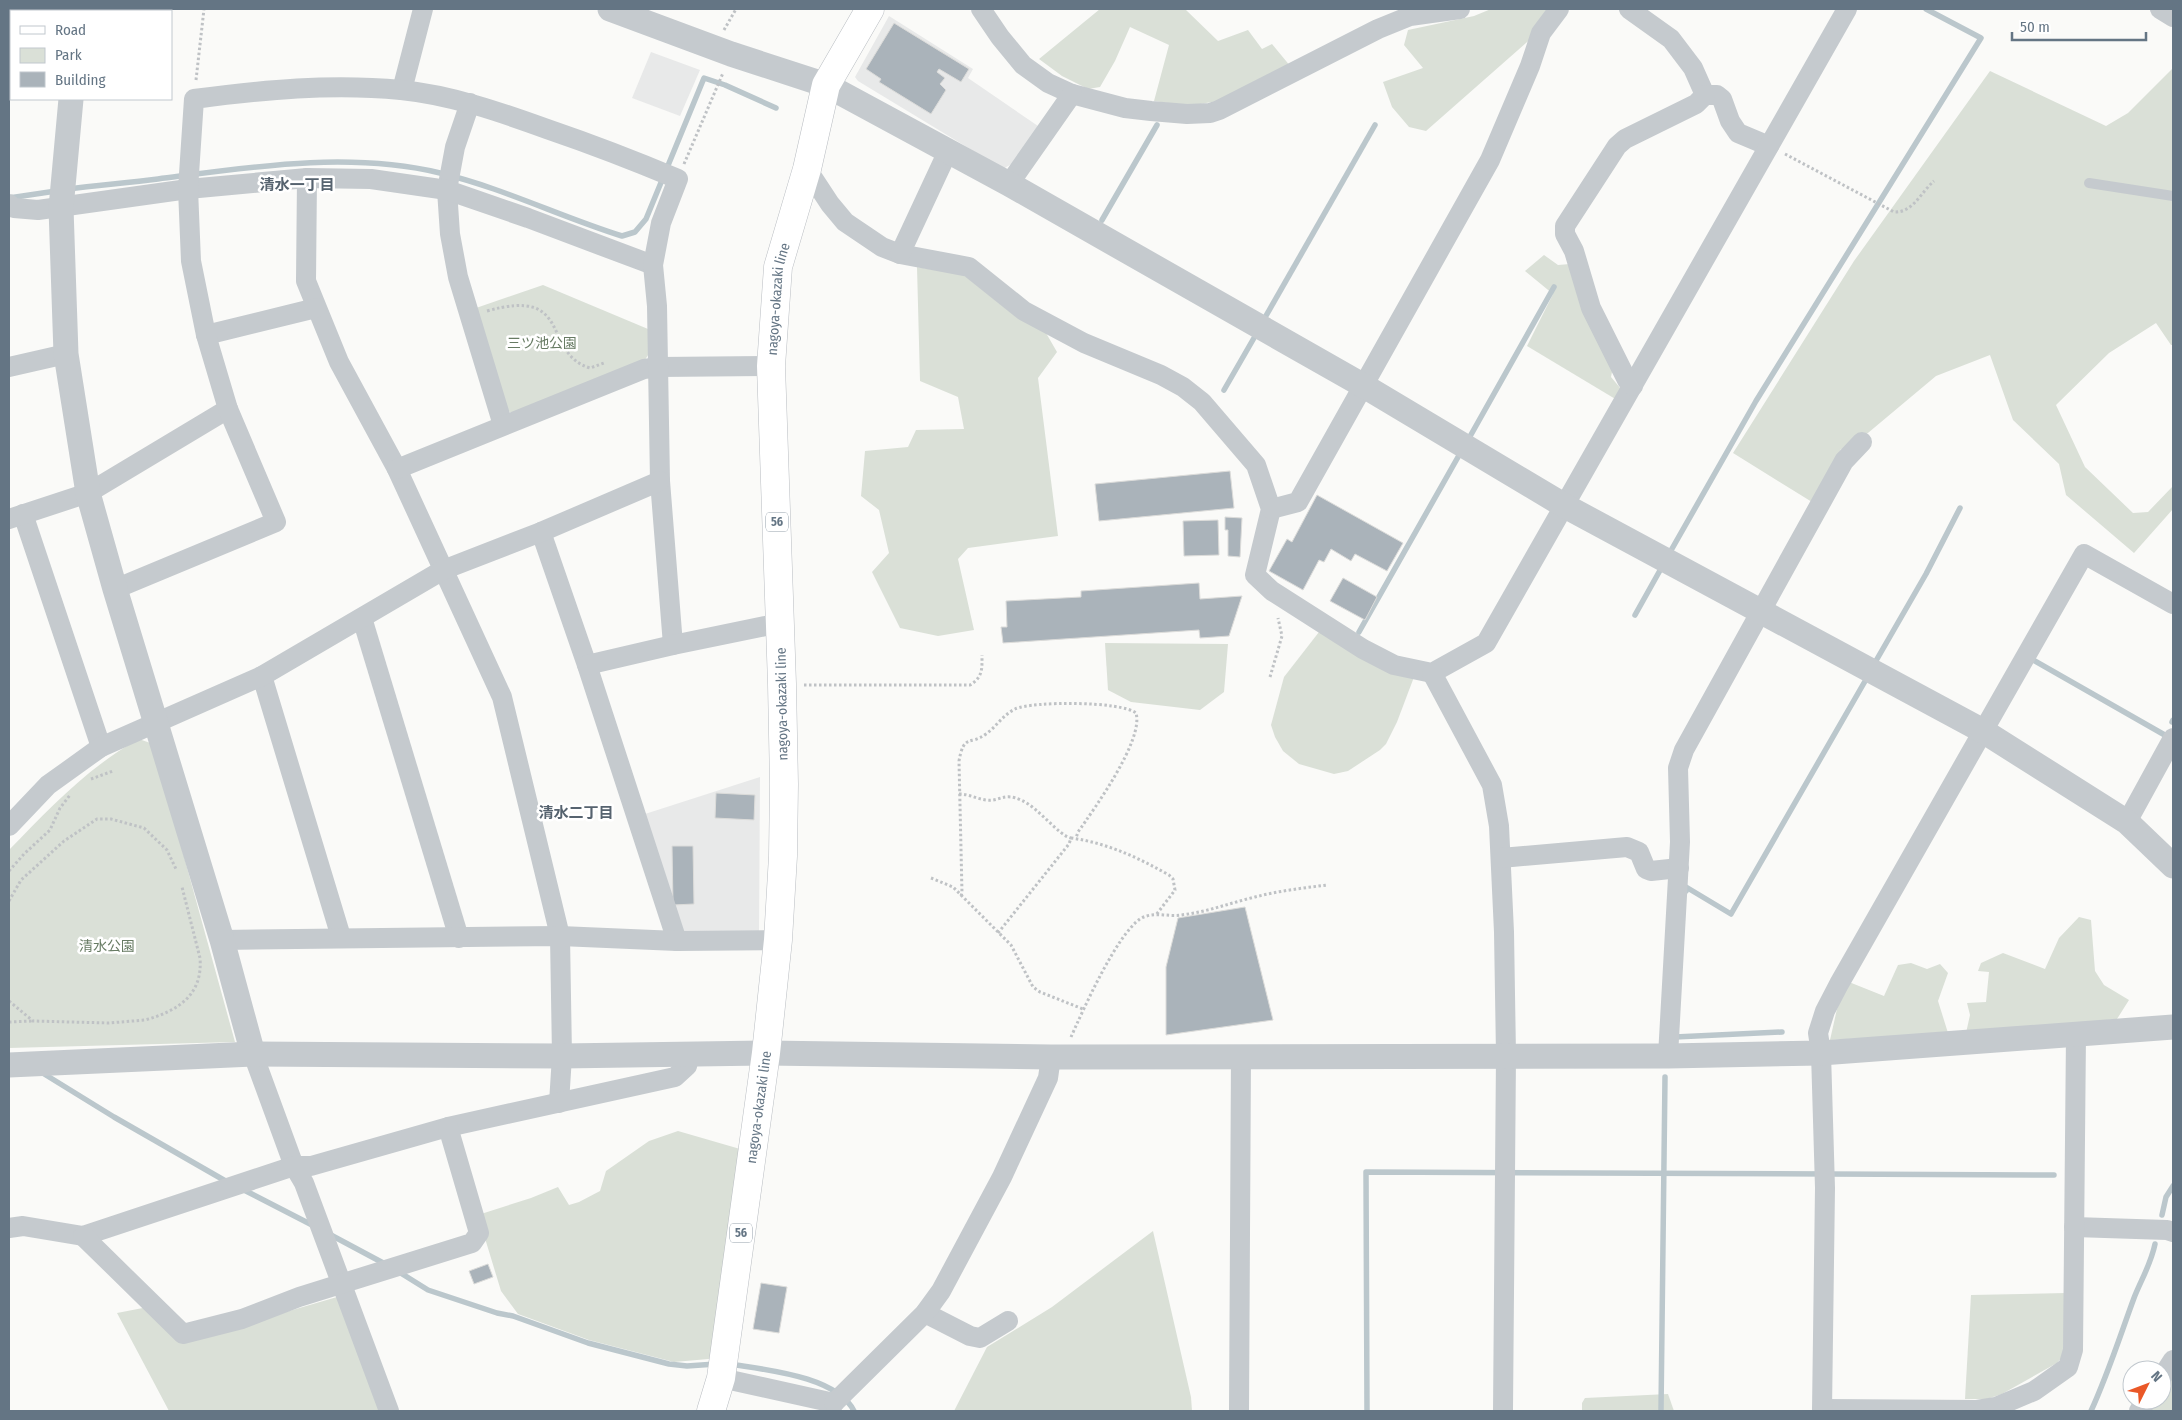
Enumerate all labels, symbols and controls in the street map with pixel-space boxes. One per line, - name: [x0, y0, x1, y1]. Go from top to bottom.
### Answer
- legend: [10, 10, 172, 100]
- scale bar: [2012, 10, 2146, 42]
- text: 50 m: [2020, 18, 2050, 36]
- text: Road: [55, 21, 86, 39]
- text: Park: [55, 46, 82, 64]
- text: Building: [55, 71, 106, 89]
- district label: 清水一丁目: [259, 176, 335, 194]
- street label: nagoya-okazaki line: [763, 241, 793, 356]
- park label: 三ツ池公園: [507, 335, 577, 352]
- road number: 56: [766, 512, 788, 532]
- street label: nagoya-okazaki line: [773, 647, 791, 761]
- district label: 清水二丁目: [538, 804, 614, 822]
- park label: 清水公園: [79, 938, 135, 955]
- street label: nagoya-okazaki line: [742, 1050, 775, 1164]
- road number: 56: [730, 1224, 752, 1242]
- north arrow: [2122, 1360, 2172, 1410]
- text: N: [2147, 1368, 2165, 1385]

